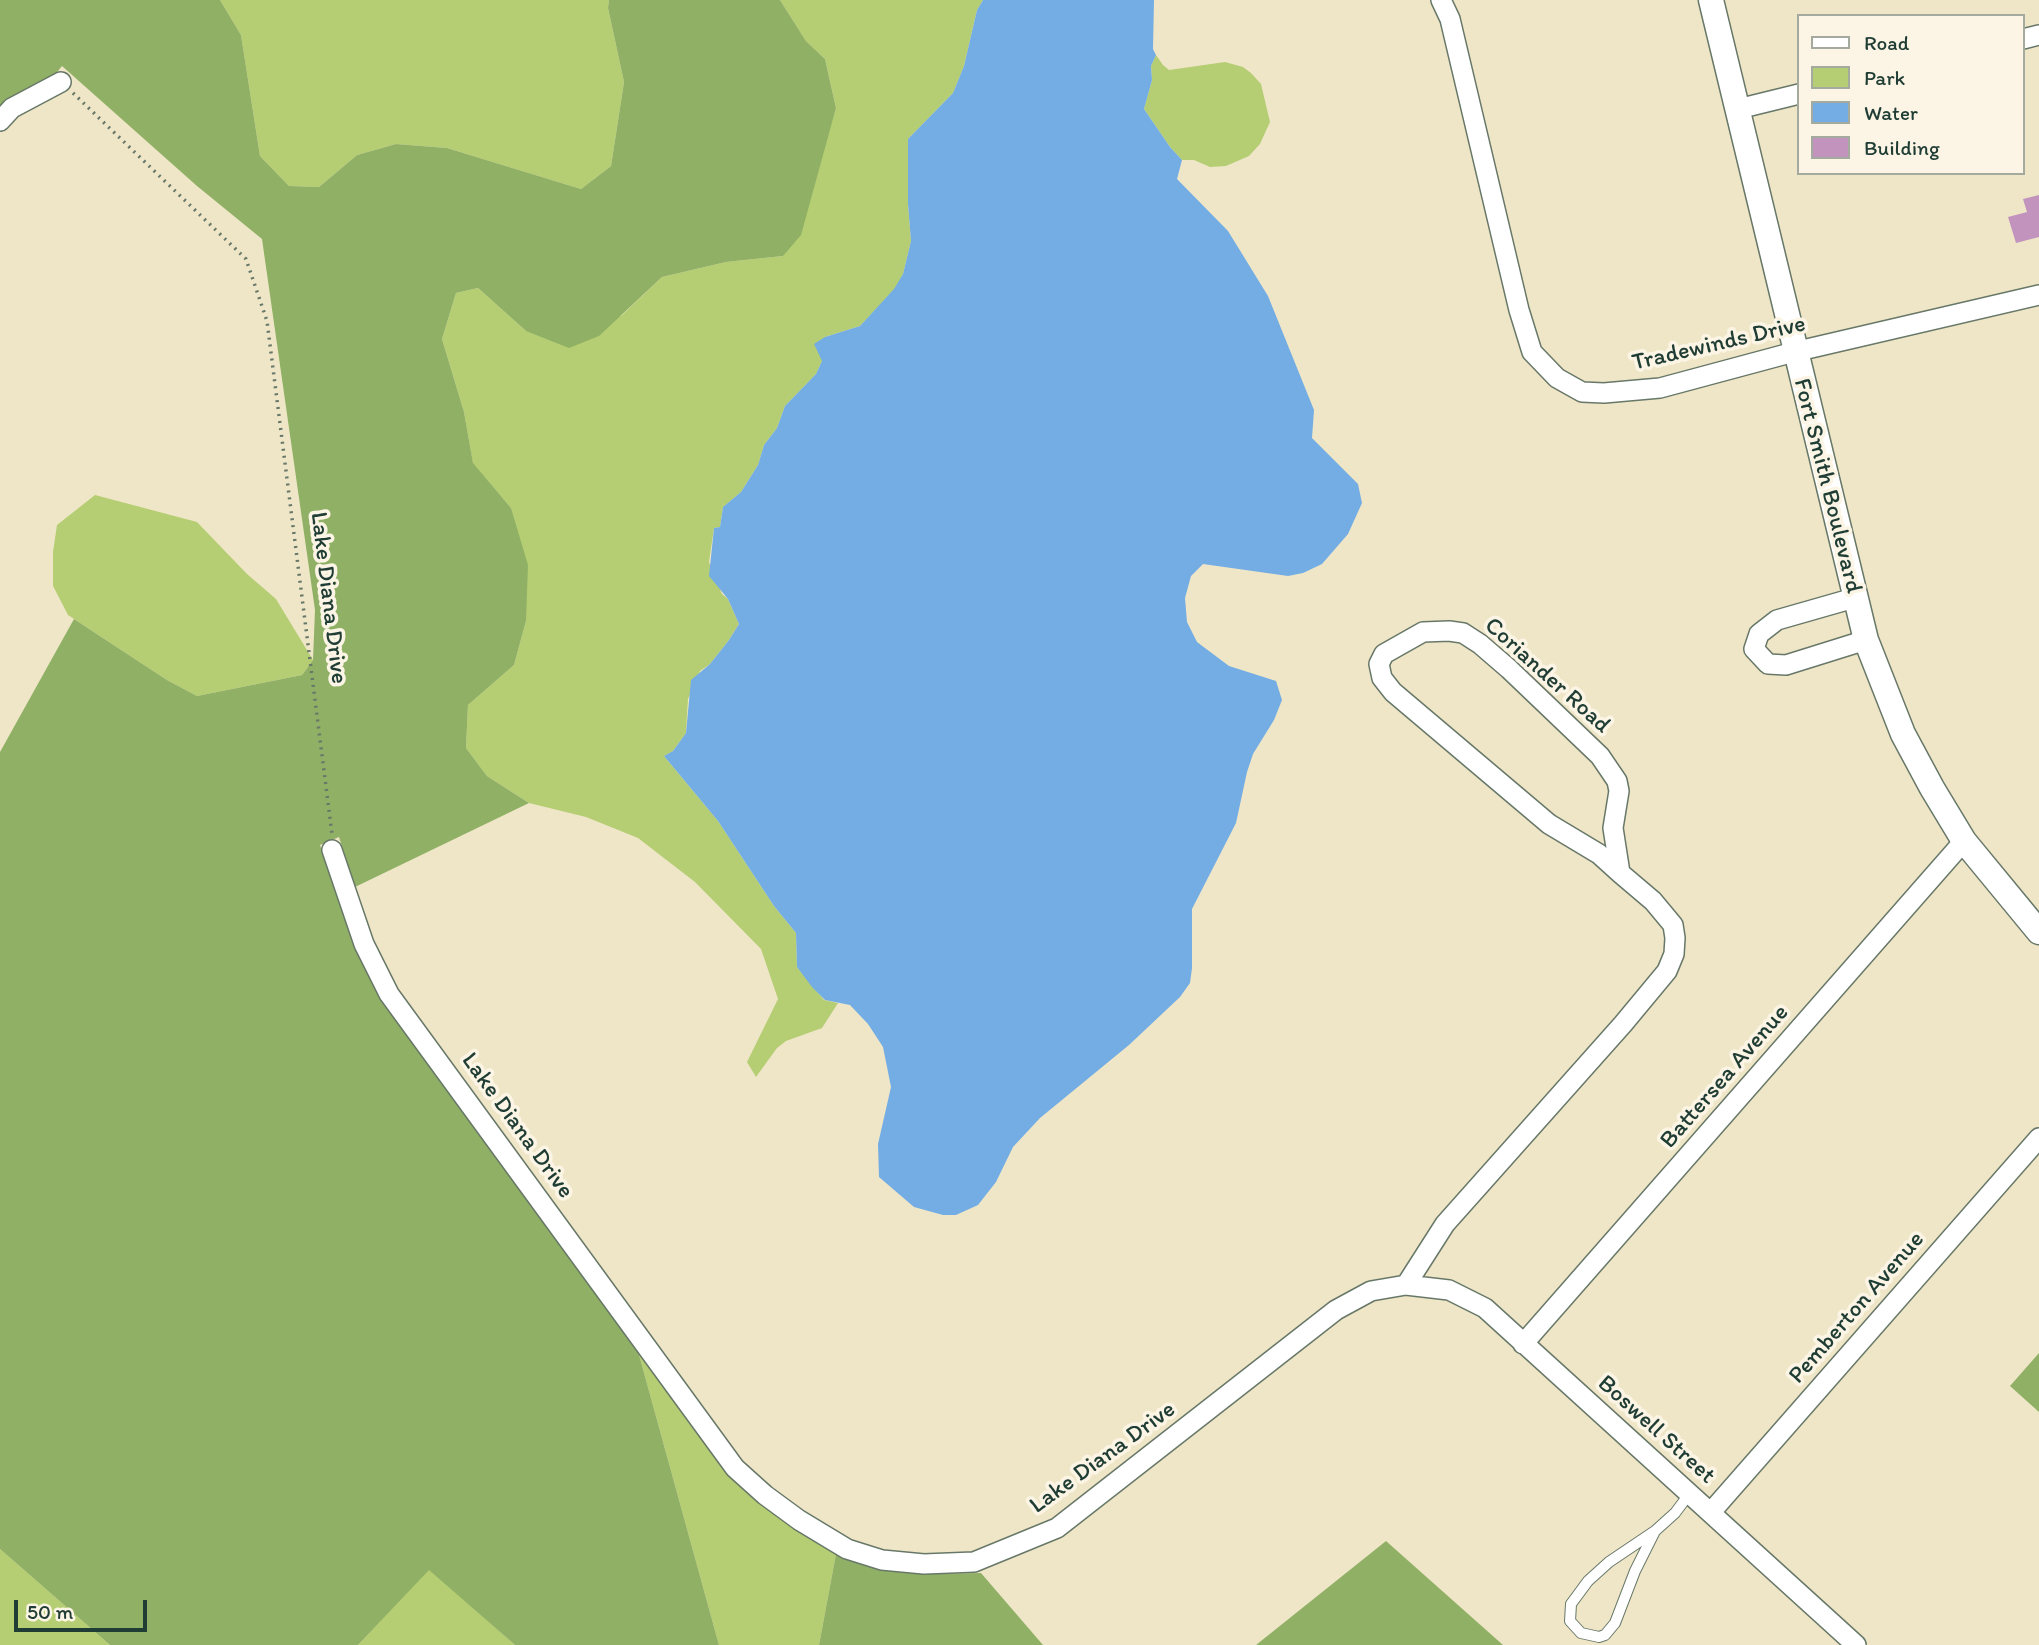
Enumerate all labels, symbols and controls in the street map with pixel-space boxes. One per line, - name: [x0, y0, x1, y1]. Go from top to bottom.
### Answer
- legend: [1798, 14, 2025, 175]
- text: Road: [1864, 30, 1909, 55]
- text: Park: [1864, 65, 1905, 90]
- text: Water: [1864, 100, 1918, 125]
- text: Building: [1864, 135, 1940, 160]
- street label: Tradewinds Drive: [1629, 310, 1809, 378]
- street label: Fort Smith Boulevard: [1786, 376, 1868, 596]
- street label: Lake Diana Drive: [303, 510, 353, 686]
- street label: Coriander Road: [1478, 612, 1616, 740]
- street label: Battersea Avenue: [1655, 999, 1795, 1155]
- street label: Lake Diana Drive: [454, 1047, 580, 1205]
- street label: Pemberton Avenue: [1783, 1226, 1931, 1390]
- street label: Boswell Street: [1591, 1370, 1721, 1490]
- street label: Lake Diana Drive: [1024, 1395, 1182, 1521]
- scale bar: [18, 1586, 150, 1630]
- text: 50 m: [27, 1599, 73, 1624]

